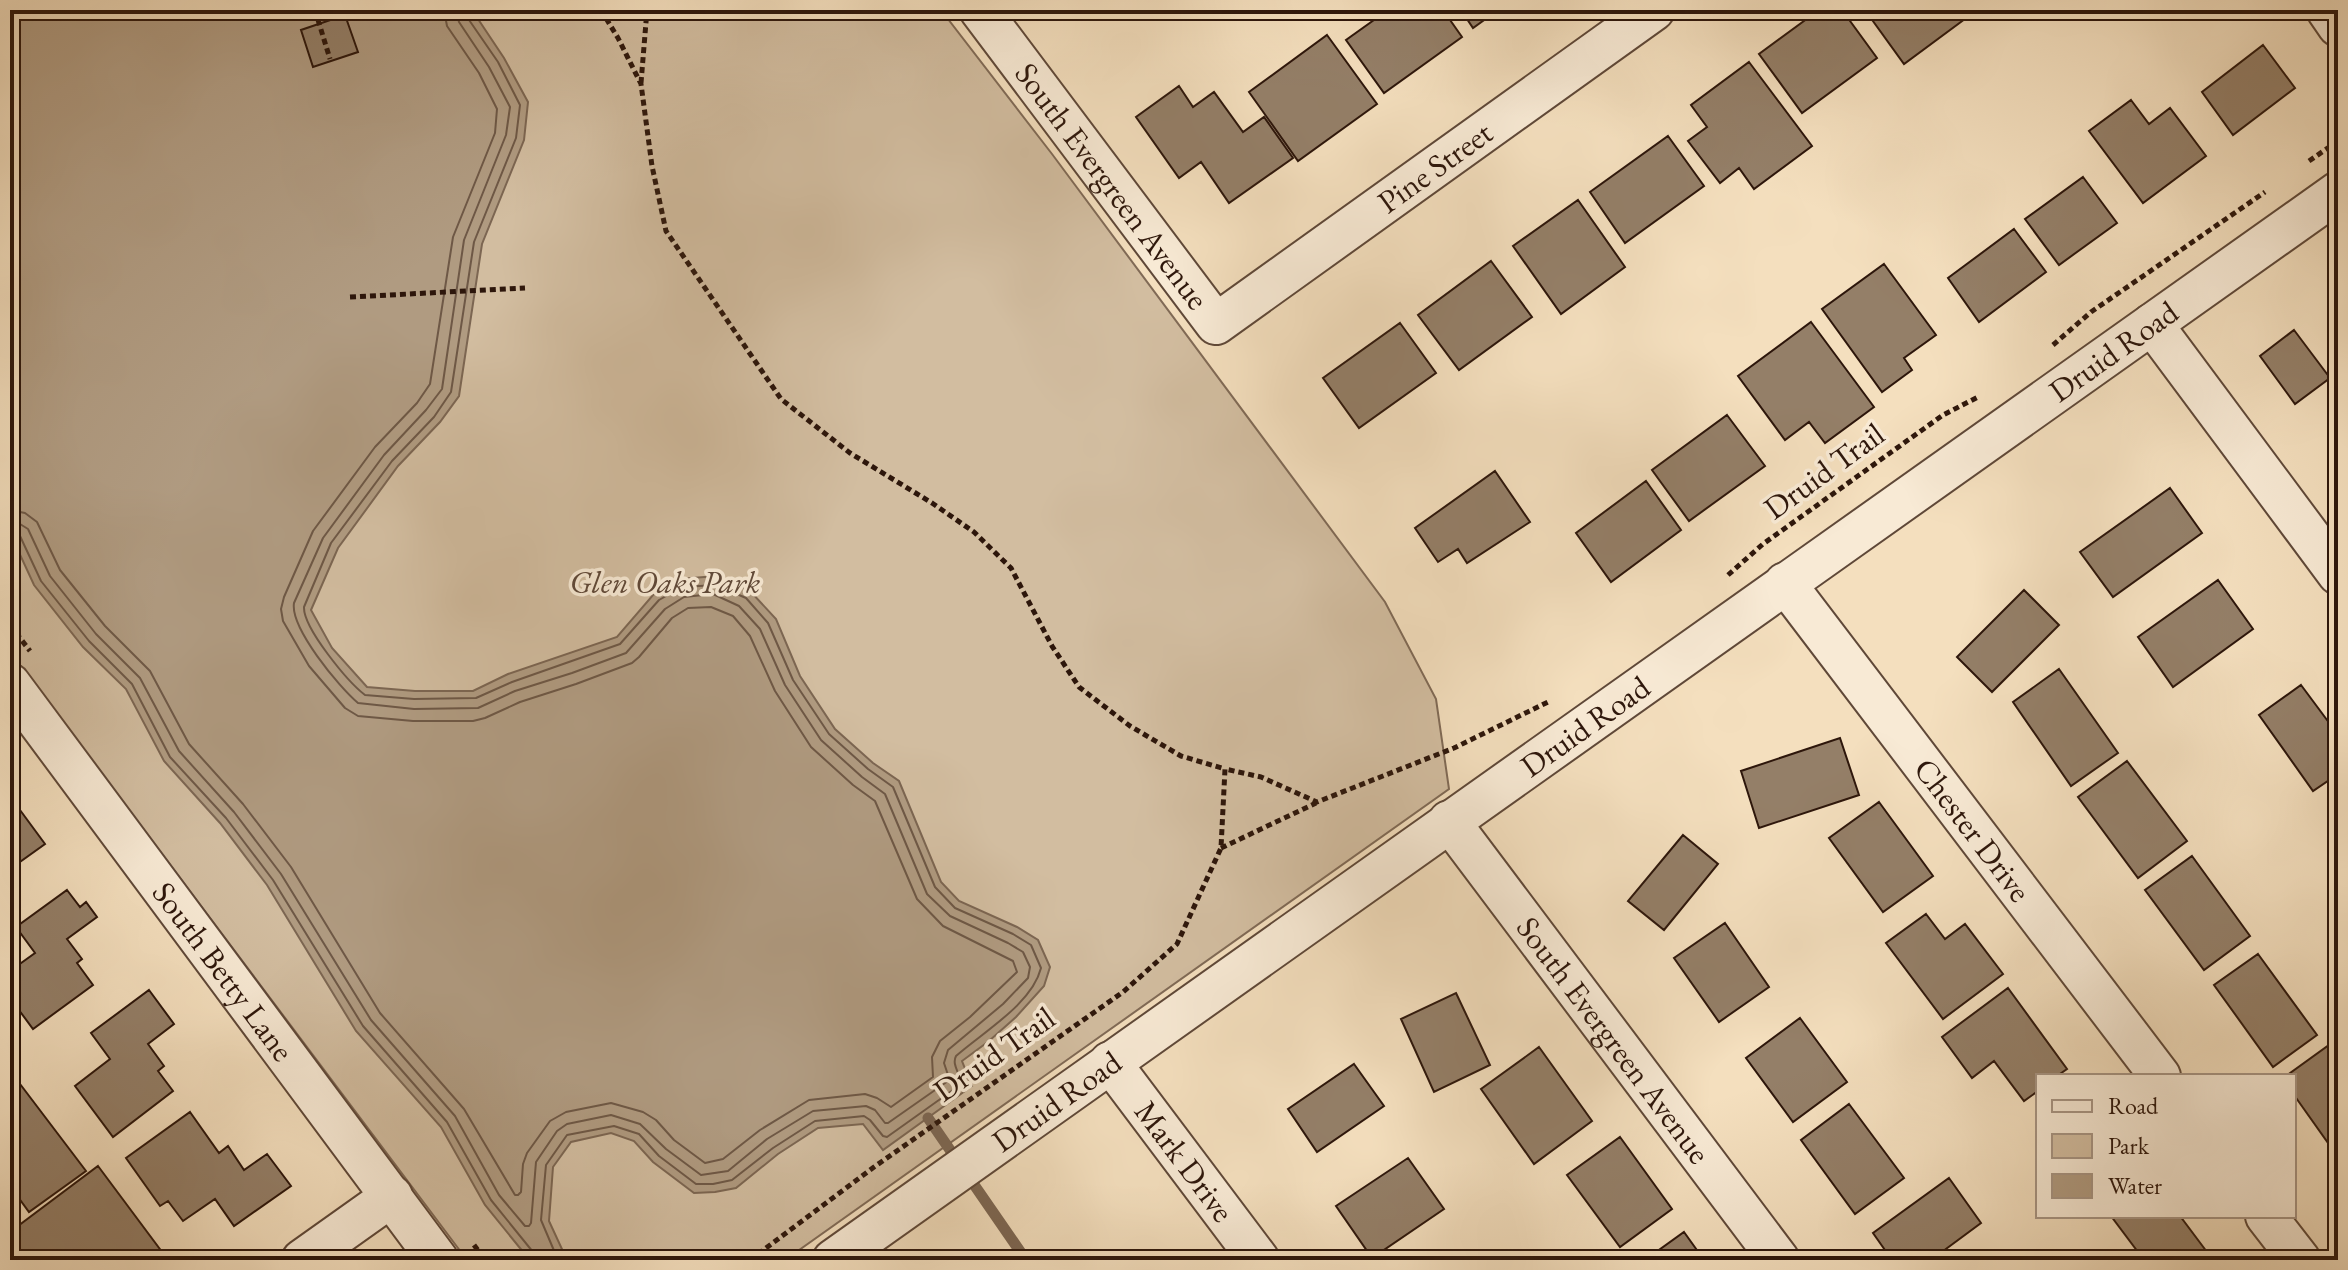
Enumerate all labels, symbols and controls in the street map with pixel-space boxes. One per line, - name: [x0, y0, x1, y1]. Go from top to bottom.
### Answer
- street label: South Evergreen Avenue: [1006, 54, 1219, 318]
- street label: Pine Street: [1369, 112, 1501, 223]
- street label: Druid Road: [2040, 291, 2187, 412]
- street label: Druid Trail: [1755, 413, 1893, 529]
- park label: Glen Oaks Park: [570, 561, 761, 603]
- street label: Druid Road: [1512, 666, 1659, 787]
- street label: Chester Drive: [1904, 749, 2041, 910]
- street label: South Betty Lane: [143, 873, 304, 1069]
- street label: South Evergreen Avenue: [1507, 908, 1720, 1172]
- street label: Druid Trail: [925, 997, 1063, 1111]
- street label: Druid Road: [983, 1041, 1130, 1162]
- legend: [2036, 1074, 2296, 1218]
- text: Road: [2108, 1090, 2159, 1121]
- street label: Mark Drive: [1125, 1092, 1244, 1230]
- text: Park: [2108, 1130, 2150, 1161]
- text: Water: [2108, 1170, 2162, 1201]

